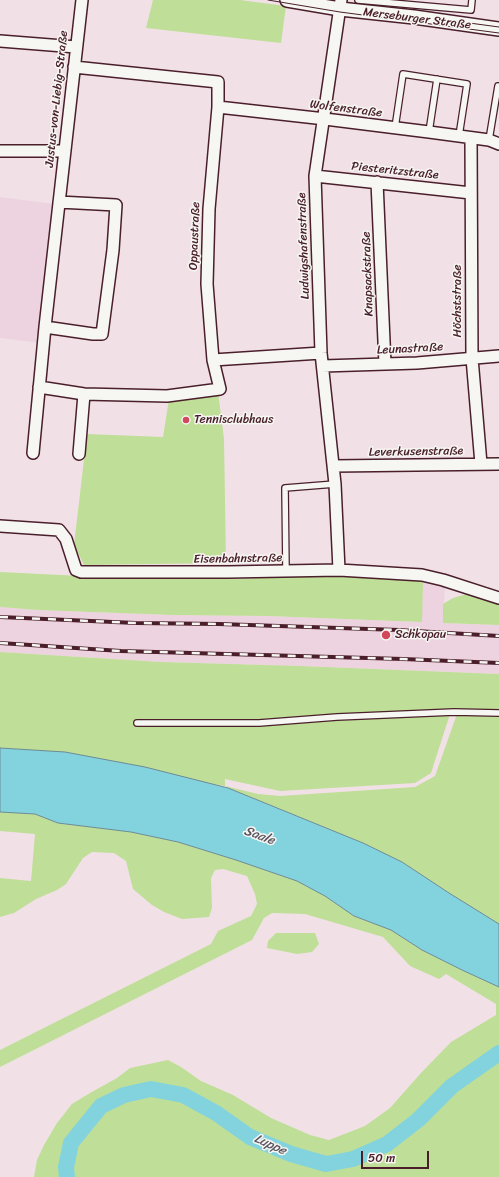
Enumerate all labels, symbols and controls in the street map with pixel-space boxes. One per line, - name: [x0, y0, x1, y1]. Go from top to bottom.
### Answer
- street label: Merseburger Straße: [362, 5, 472, 33]
- street label: Justus-von-Liebig-Straße: [43, 30, 71, 168]
- street label: Wolfenstraße: [309, 97, 383, 121]
- street label: Piesteritzstraße: [351, 159, 439, 183]
- street label: Ludwigshafenstraße: [295, 192, 313, 300]
- street label: Oppaustraße: [187, 202, 203, 270]
- street label: Knapsackstraße: [359, 231, 377, 317]
- street label: Höchststraße: [451, 265, 465, 337]
- street label: Leunastraße: [376, 340, 444, 358]
- place label: Tennisclubhaus: [194, 413, 273, 427]
- marker: Tennisclubhaus: [181, 415, 191, 425]
- street label: Leverkusenstraße: [369, 444, 463, 460]
- street label: Eisenbahnstraße: [193, 551, 283, 567]
- place label: Schkopau: [395, 628, 446, 642]
- marker: Schkopau: [380, 629, 392, 641]
- water label: Saale: [242, 823, 276, 849]
- water label: Luppe: [252, 1131, 288, 1159]
- scale bar: [363, 1143, 431, 1169]
- text: 50 m: [368, 1147, 395, 1169]

